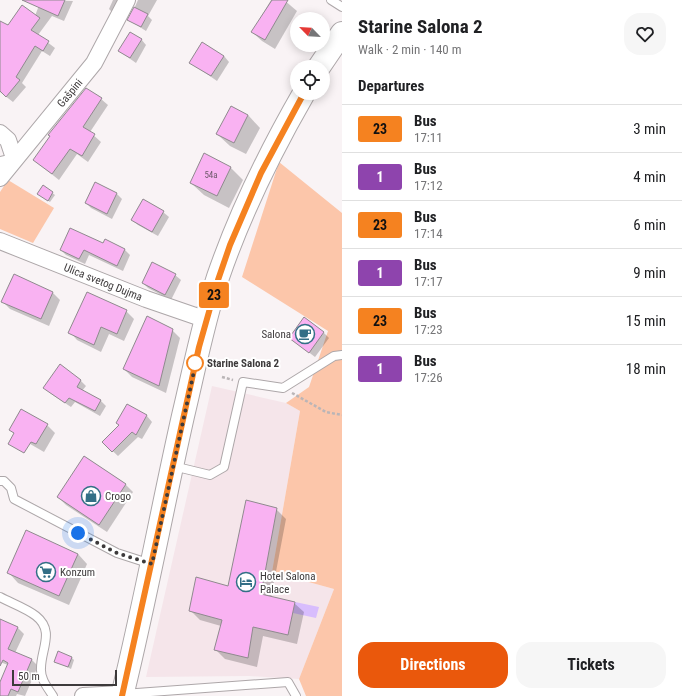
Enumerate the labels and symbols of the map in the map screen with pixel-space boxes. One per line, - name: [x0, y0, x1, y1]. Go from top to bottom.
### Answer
- north arrow: [290, 12, 330, 52]
- street label: Gašpini: [54, 76, 85, 110]
- house number: 54a: [204, 170, 218, 180]
- street label: Ulica svetog Dujma: [62, 261, 144, 303]
- line badge: 23: [196, 282, 232, 308]
- cafe icon: Salona: [294, 323, 316, 345]
- place label: Salona: [261, 328, 291, 341]
- marker: Starine Salona 2: [186, 354, 204, 372]
- place label: Starine Salona 2: [207, 357, 280, 370]
- shop icon: Crogo: [80, 485, 102, 507]
- place label: Crogo: [105, 490, 131, 503]
- your location: [68, 523, 88, 543]
- supermarket icon: Konzum: [35, 561, 57, 583]
- place label: Konzum: [60, 566, 95, 579]
- place label: Hotel Salona Palace: [260, 570, 315, 596]
- hotel icon: Hotel Salona Palace: [235, 571, 257, 593]
- scale bar: [12, 668, 117, 687]

